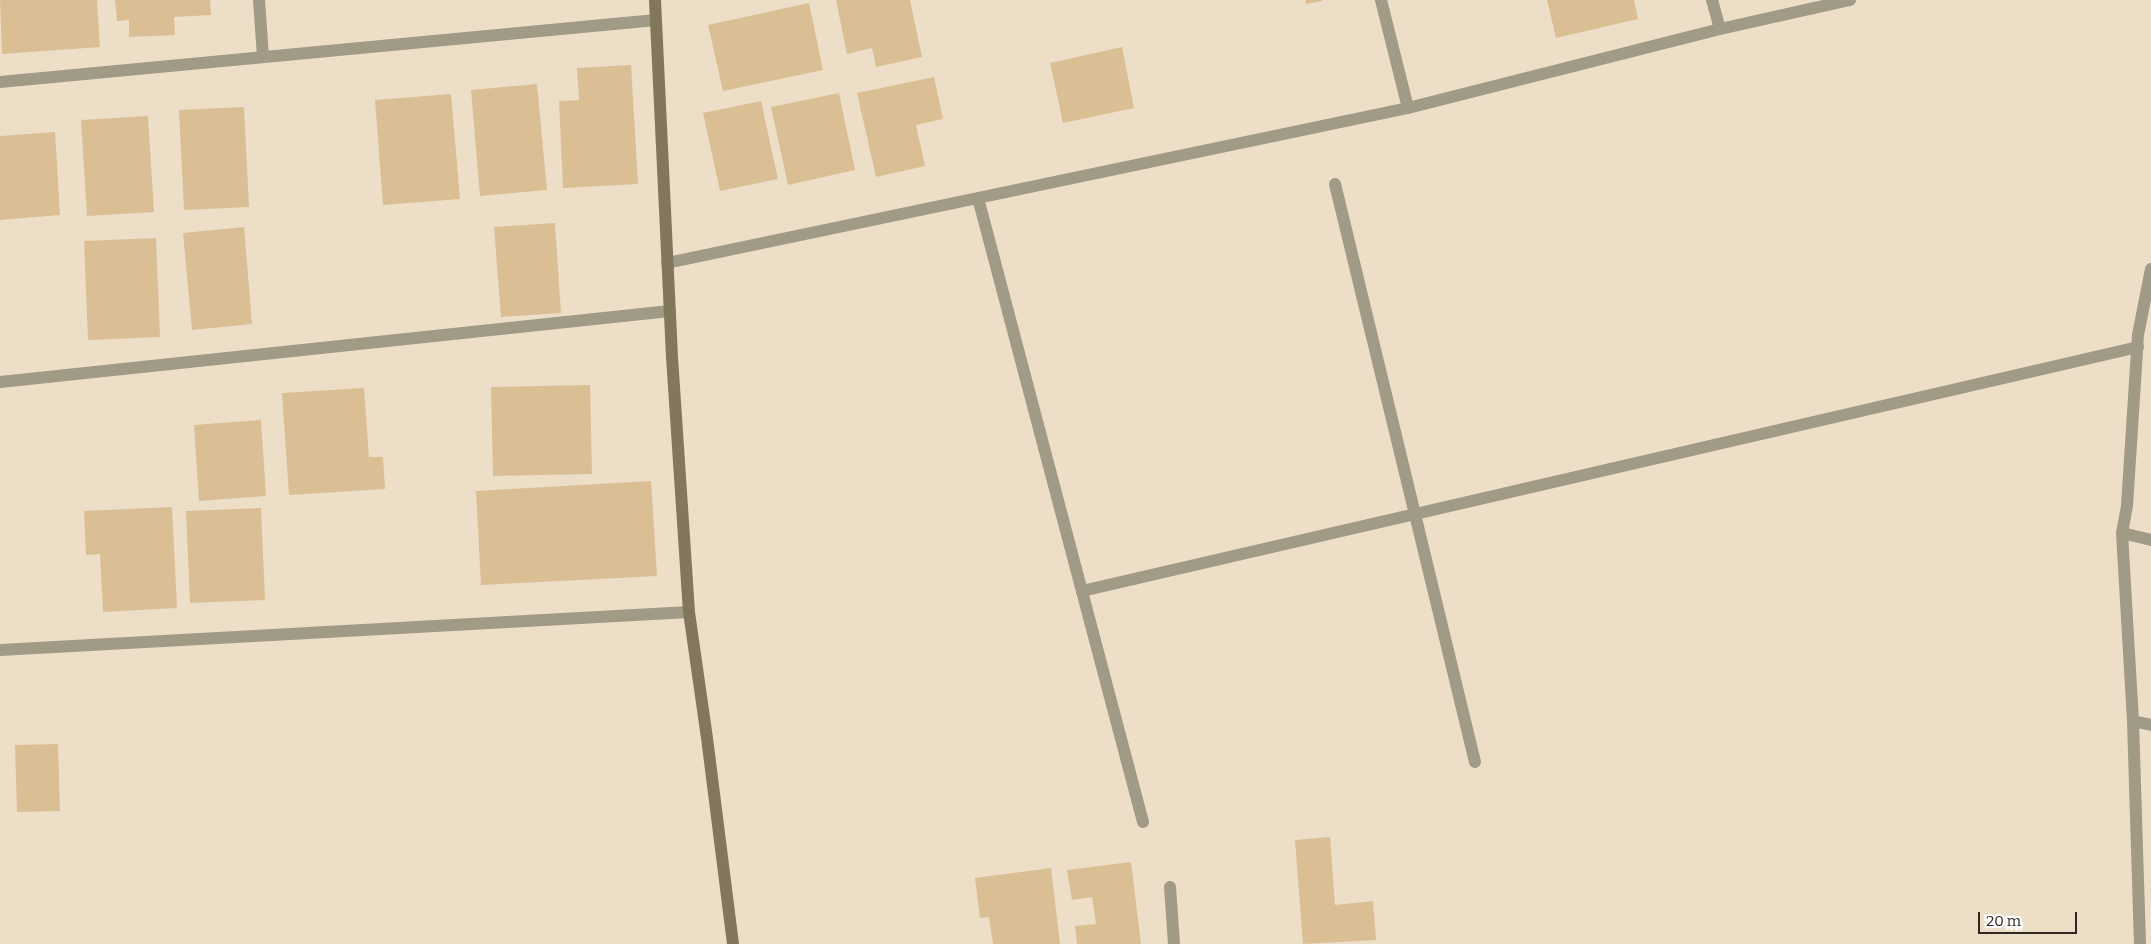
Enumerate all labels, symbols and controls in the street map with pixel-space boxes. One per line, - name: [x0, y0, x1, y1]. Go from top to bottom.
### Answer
- scale bar: [1981, 902, 2080, 934]
- text: 20 m: [1986, 912, 2021, 930]

